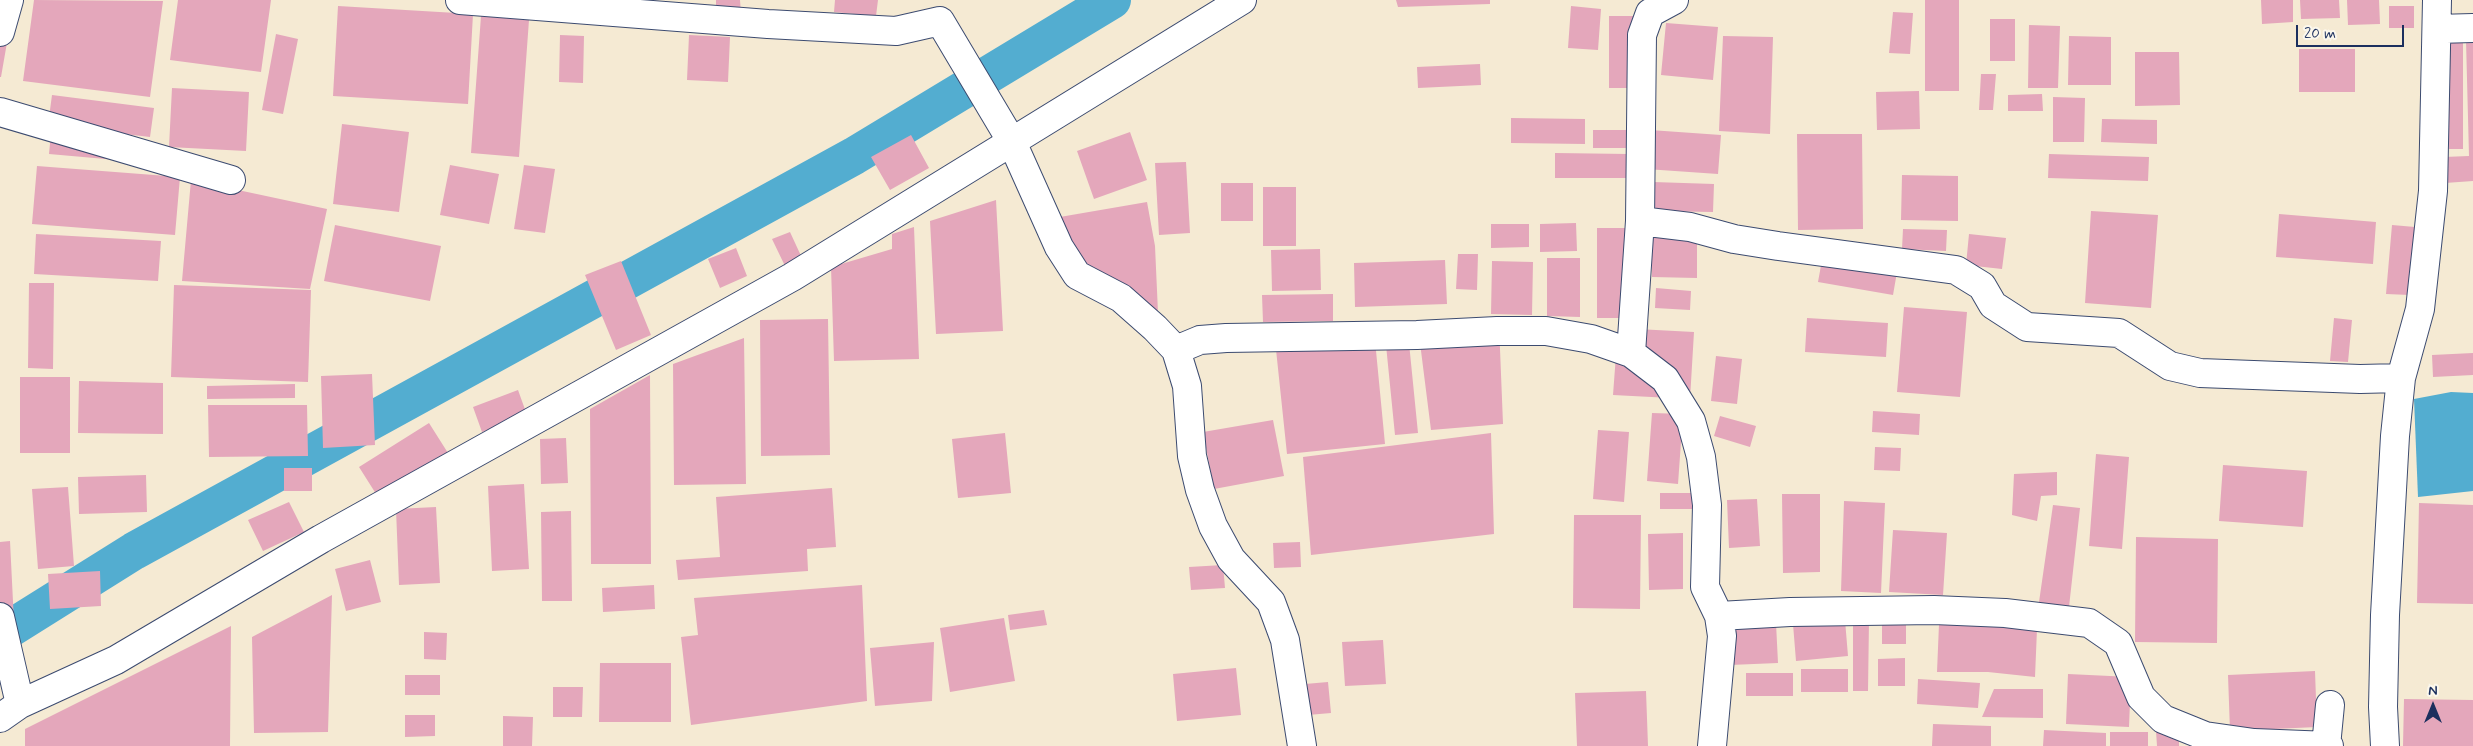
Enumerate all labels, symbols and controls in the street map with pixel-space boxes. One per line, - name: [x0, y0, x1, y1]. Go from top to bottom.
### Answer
- scale bar: [2298, 15, 2406, 47]
- text: 20 m: [2304, 24, 2336, 44]
- north arrow: [2408, 681, 2458, 731]
- text: N: [2428, 682, 2438, 700]

